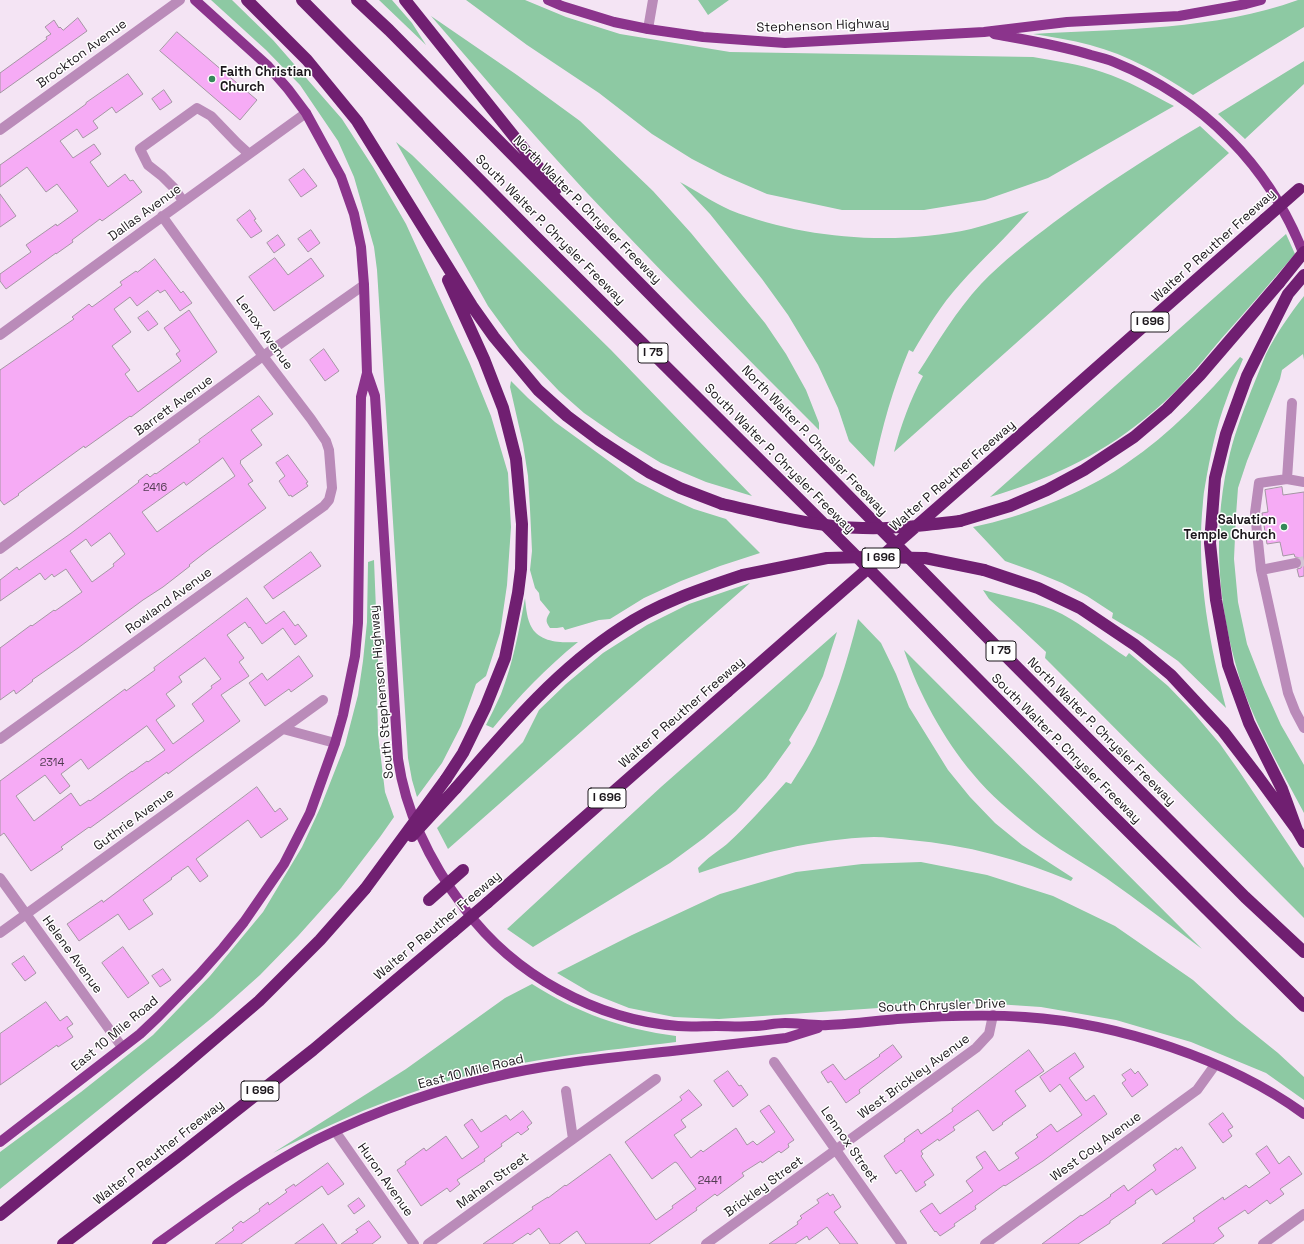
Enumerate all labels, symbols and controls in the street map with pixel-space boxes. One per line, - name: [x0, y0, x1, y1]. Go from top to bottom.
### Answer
- street label: Brockton Avenue: [34, 16, 130, 92]
- street label: Stephenson Highway: [756, 16, 890, 36]
- place label: Faith Christian Church: [220, 64, 312, 95]
- marker: Faith Christian Church: [207, 74, 217, 84]
- street label: North Walter P. Chrysler Freeway: [510, 133, 664, 287]
- street label: South Walter P. Chrysler Freeway: [472, 152, 628, 308]
- street label: Dallas Avenue: [106, 181, 184, 245]
- street label: Walter P Reuther Freeway: [1149, 186, 1279, 306]
- street label: Lenox Avenue: [232, 293, 296, 373]
- road number: I 696: [1131, 312, 1169, 332]
- road number: I 75: [638, 343, 668, 363]
- street label: North Walter P. Chrysler Freeway: [738, 363, 890, 519]
- street label: Barrett Avenue: [132, 372, 216, 440]
- street label: South Walter P. Chrysler Freeway: [701, 381, 857, 537]
- street label: Walter P Reuther Freeway: [887, 417, 1019, 535]
- house number: 2416: [143, 481, 167, 495]
- place label: Salvation Temple Church: [1184, 512, 1276, 543]
- marker: Salvation Temple Church: [1279, 522, 1289, 532]
- road number: I 696: [862, 548, 900, 568]
- street label: Rowland Avenue: [123, 564, 215, 638]
- street label: South Stephenson Highway: [367, 604, 397, 780]
- road number: I 75: [986, 641, 1016, 661]
- street label: Walter P Reuther Freeway: [616, 654, 748, 772]
- street label: North Walter P. Chrysler Freeway: [1024, 655, 1178, 809]
- street label: South Walter P. Chrysler Freeway: [988, 671, 1144, 827]
- house number: 2314: [40, 756, 64, 770]
- street label: Guthrie Avenue: [91, 786, 177, 854]
- road number: I 696: [588, 788, 626, 808]
- street label: Walter P Reuther Freeway: [371, 868, 505, 984]
- street label: Helene Avenue: [39, 913, 105, 997]
- street label: East 10 Mile Road: [68, 993, 162, 1075]
- street label: South Chrysler Drive: [878, 996, 1006, 1016]
- street label: West Brickley Avenue: [855, 1031, 973, 1123]
- street label: East 10 Mile Road: [417, 1051, 525, 1093]
- road number: I 696: [241, 1081, 279, 1101]
- street label: Walter P Reuther Freeway: [91, 1097, 227, 1209]
- street label: Lennox Street: [817, 1104, 881, 1186]
- street label: West Coy Avenue: [1048, 1109, 1144, 1185]
- street label: Huron Avenue: [354, 1140, 416, 1220]
- street label: Mahan Street: [454, 1150, 532, 1212]
- street label: Brickley Street: [722, 1153, 806, 1221]
- house number: 2441: [698, 1174, 722, 1188]

